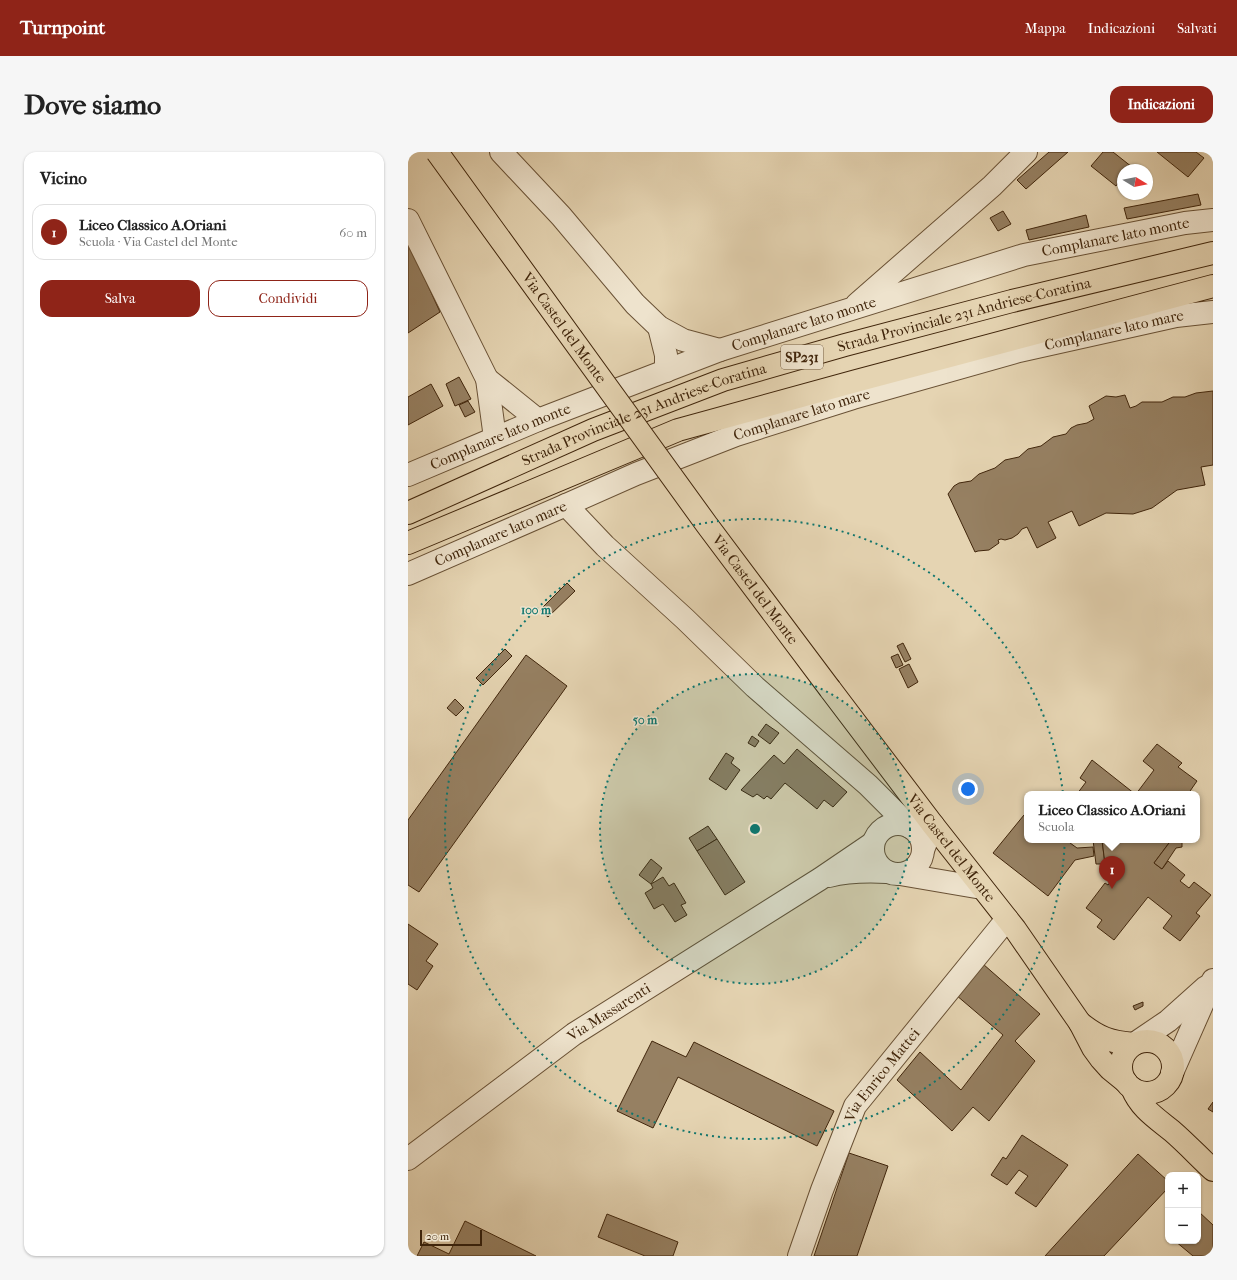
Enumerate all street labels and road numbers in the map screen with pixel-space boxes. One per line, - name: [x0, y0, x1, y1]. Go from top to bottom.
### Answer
- street label: Complanare lato monte: [1040, 214, 1191, 260]
- street label: Via Castel del Monte: [518, 268, 611, 387]
- street label: Strada Provinciale 231 Andriese-Coratina: [835, 273, 1094, 356]
- street label: Complanare lato monte: [729, 293, 879, 355]
- street label: Complanare lato mare: [1043, 306, 1185, 354]
- road number: SP231: [781, 345, 823, 369]
- street label: Strada Provinciale 231 Andriese-Coratina: [519, 359, 769, 470]
- street label: Complanare lato mare: [731, 385, 872, 444]
- street label: Complanare lato monte: [427, 399, 574, 474]
- street label: Complanare lato mare: [432, 497, 570, 570]
- street label: Via Castel del Monte: [708, 530, 803, 648]
- street label: Via Castel del Monte: [903, 789, 1000, 906]
- street label: Via Massarenti: [563, 979, 654, 1046]
- street label: Via Enrico Mattei: [840, 1024, 924, 1125]

